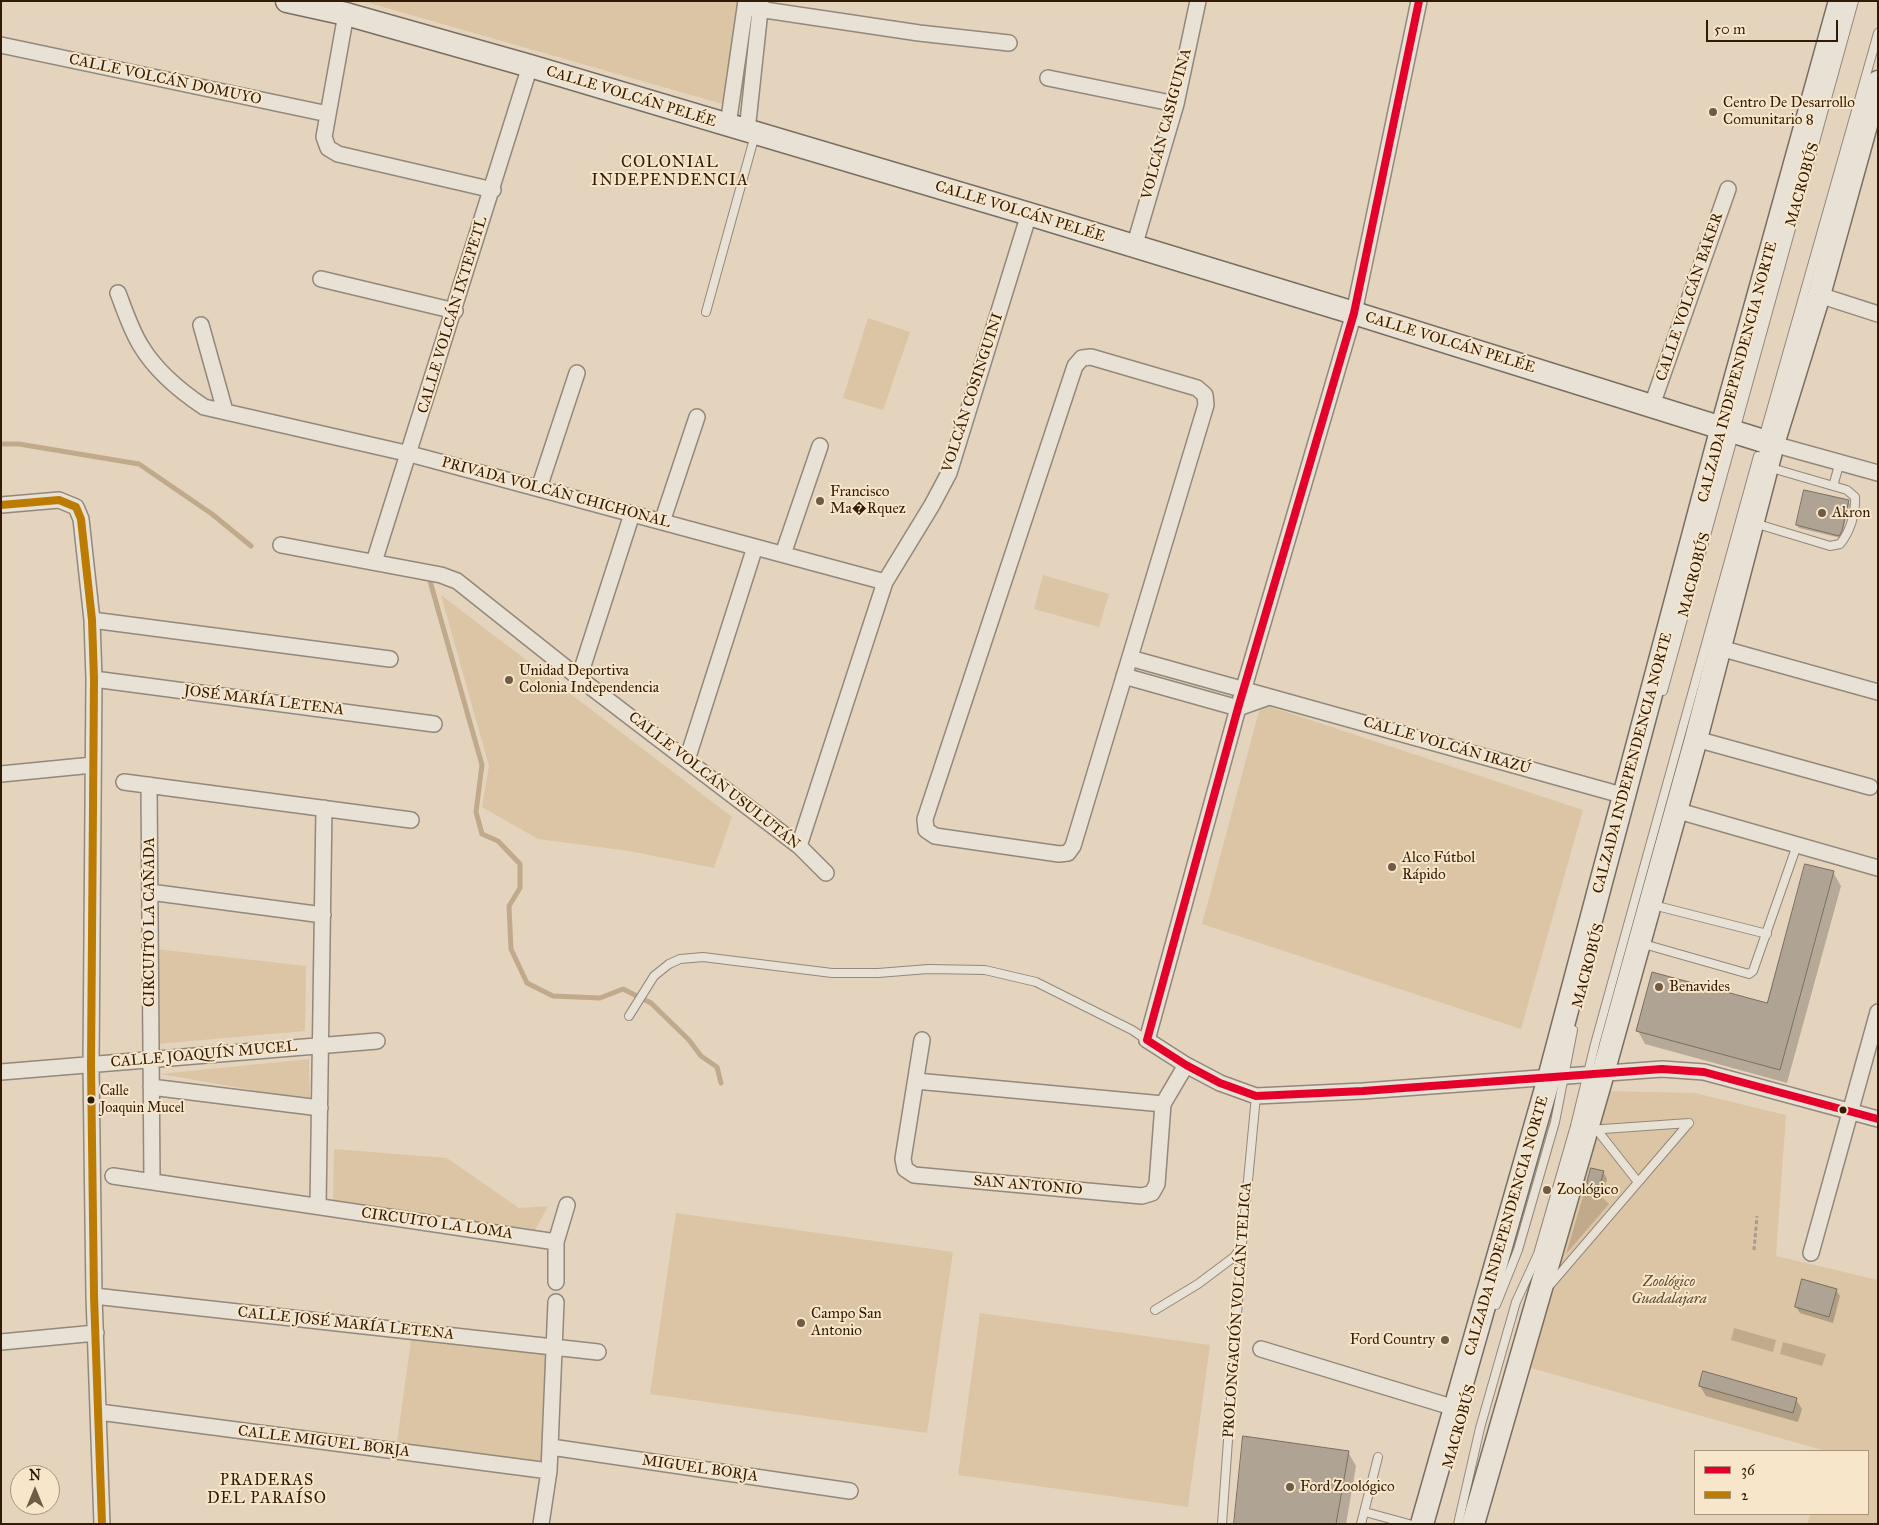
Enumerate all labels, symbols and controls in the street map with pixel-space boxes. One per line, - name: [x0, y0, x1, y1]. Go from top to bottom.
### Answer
- scale bar: [1709, 10, 1842, 42]
- text: 50 m: [1714, 20, 1746, 38]
- street label: VOLCÁN CASIGUINA: [1138, 46, 1196, 202]
- street label: CALLE VOLCÁN DOMUYO: [67, 51, 263, 109]
- street label: CALLE VOLCÁN PELÉE: [544, 62, 718, 132]
- place label: Centro De Desarrollo Comunitario 8: [1723, 94, 1855, 129]
- marker: Centro De Desarrollo Comunitario 8: [1707, 106, 1719, 118]
- street label: MACROBÚS: [1782, 141, 1824, 229]
- district label: COLONIAL INDEPENDENCIA: [590, 153, 750, 191]
- street label: CALLE VOLCÁN PELÉE: [933, 177, 1107, 247]
- street label: CALLE VOLCÁN BAKER: [1653, 210, 1727, 384]
- street label: CALLE VOLCÁN IXTEPETL: [414, 214, 492, 416]
- street label: CALZADA INDEPENDENCIA NORTE: [1694, 239, 1782, 505]
- street label: CALLE VOLCÁN PELÉE: [1363, 308, 1537, 378]
- street label: VOLCÁN COSINGUINI: [939, 311, 1007, 475]
- street label: PRIVADA VOLCÁN CHICHONAL: [440, 454, 672, 532]
- place label: Francisco Ma�Rquez: [830, 483, 906, 518]
- marker: Francisco Ma�Rquez: [814, 495, 826, 507]
- place label: Akron: [1832, 504, 1870, 522]
- marker: Akron: [1816, 507, 1828, 519]
- street label: MACROBÚS: [1675, 531, 1715, 619]
- street label: CALZADA INDEPENDENCIA NORTE: [1589, 630, 1677, 896]
- place label: Unidad Deportiva Colonia Independencia: [519, 662, 659, 697]
- marker: Unidad Deportiva Colonia Independencia: [503, 674, 515, 686]
- street label: JOSÉ MARÍA LETENA: [183, 682, 345, 720]
- street label: CALLE VOLCÁN USULUTÁN: [625, 708, 803, 854]
- street label: CALLE VOLCÁN IRAZÚ: [1361, 713, 1533, 779]
- street label: CIRCUITO LA CAÑADA: [141, 837, 159, 1007]
- place label: Alco Fútbol Rápido: [1402, 849, 1475, 884]
- marker: Alco Fútbol Rápido: [1386, 861, 1398, 873]
- street label: MACROBÚS: [1569, 922, 1609, 1010]
- place label: Benavides: [1669, 978, 1730, 996]
- marker: Benavides: [1653, 981, 1665, 993]
- street label: CALLE JOAQUÍN MUCEL: [110, 1038, 298, 1072]
- place label: Calle Joaquin Mucel: [100, 1084, 184, 1116]
- street label: CALZADA INDEPENDENCIA NORTE: [1461, 1094, 1553, 1358]
- marker: Calle Joaquin Mucel: [86, 1095, 96, 1105]
- unlabelled marker: [1838, 1105, 1848, 1115]
- street label: SAN ANTONIO: [973, 1172, 1083, 1200]
- street label: PROLONGACIÓN VOLCÁN TELICA: [1220, 1181, 1256, 1439]
- place label: Zoológico: [1557, 1181, 1618, 1199]
- marker: Zoológico: [1541, 1184, 1553, 1196]
- street label: CIRCUITO LA LOMA: [360, 1204, 514, 1244]
- park label: Zoológico Guadalajara: [1631, 1273, 1707, 1308]
- street label: CALLE JOSÉ MARÍA LETENA: [237, 1304, 455, 1344]
- place label: Campo San Antonio: [811, 1305, 882, 1340]
- marker: Campo San Antonio: [795, 1317, 807, 1329]
- place label: Ford Country: [1350, 1331, 1435, 1349]
- marker: Ford Country: [1439, 1334, 1451, 1346]
- street label: MACROBÚS: [1439, 1383, 1481, 1471]
- street label: CALLE MIGUEL BORJA: [237, 1422, 411, 1462]
- legend: [1694, 1450, 1869, 1515]
- street label: MIGUEL BORJA: [641, 1452, 759, 1486]
- text: 36: [1741, 1461, 1755, 1479]
- north arrow: [10, 1465, 60, 1515]
- text: N: [29, 1467, 41, 1484]
- district label: PRADERAS DEL PARAÍSO: [206, 1471, 328, 1509]
- place label: Ford Zoológico: [1300, 1478, 1395, 1496]
- marker: Ford Zoológico: [1284, 1481, 1296, 1493]
- text: 2: [1741, 1486, 1748, 1504]

